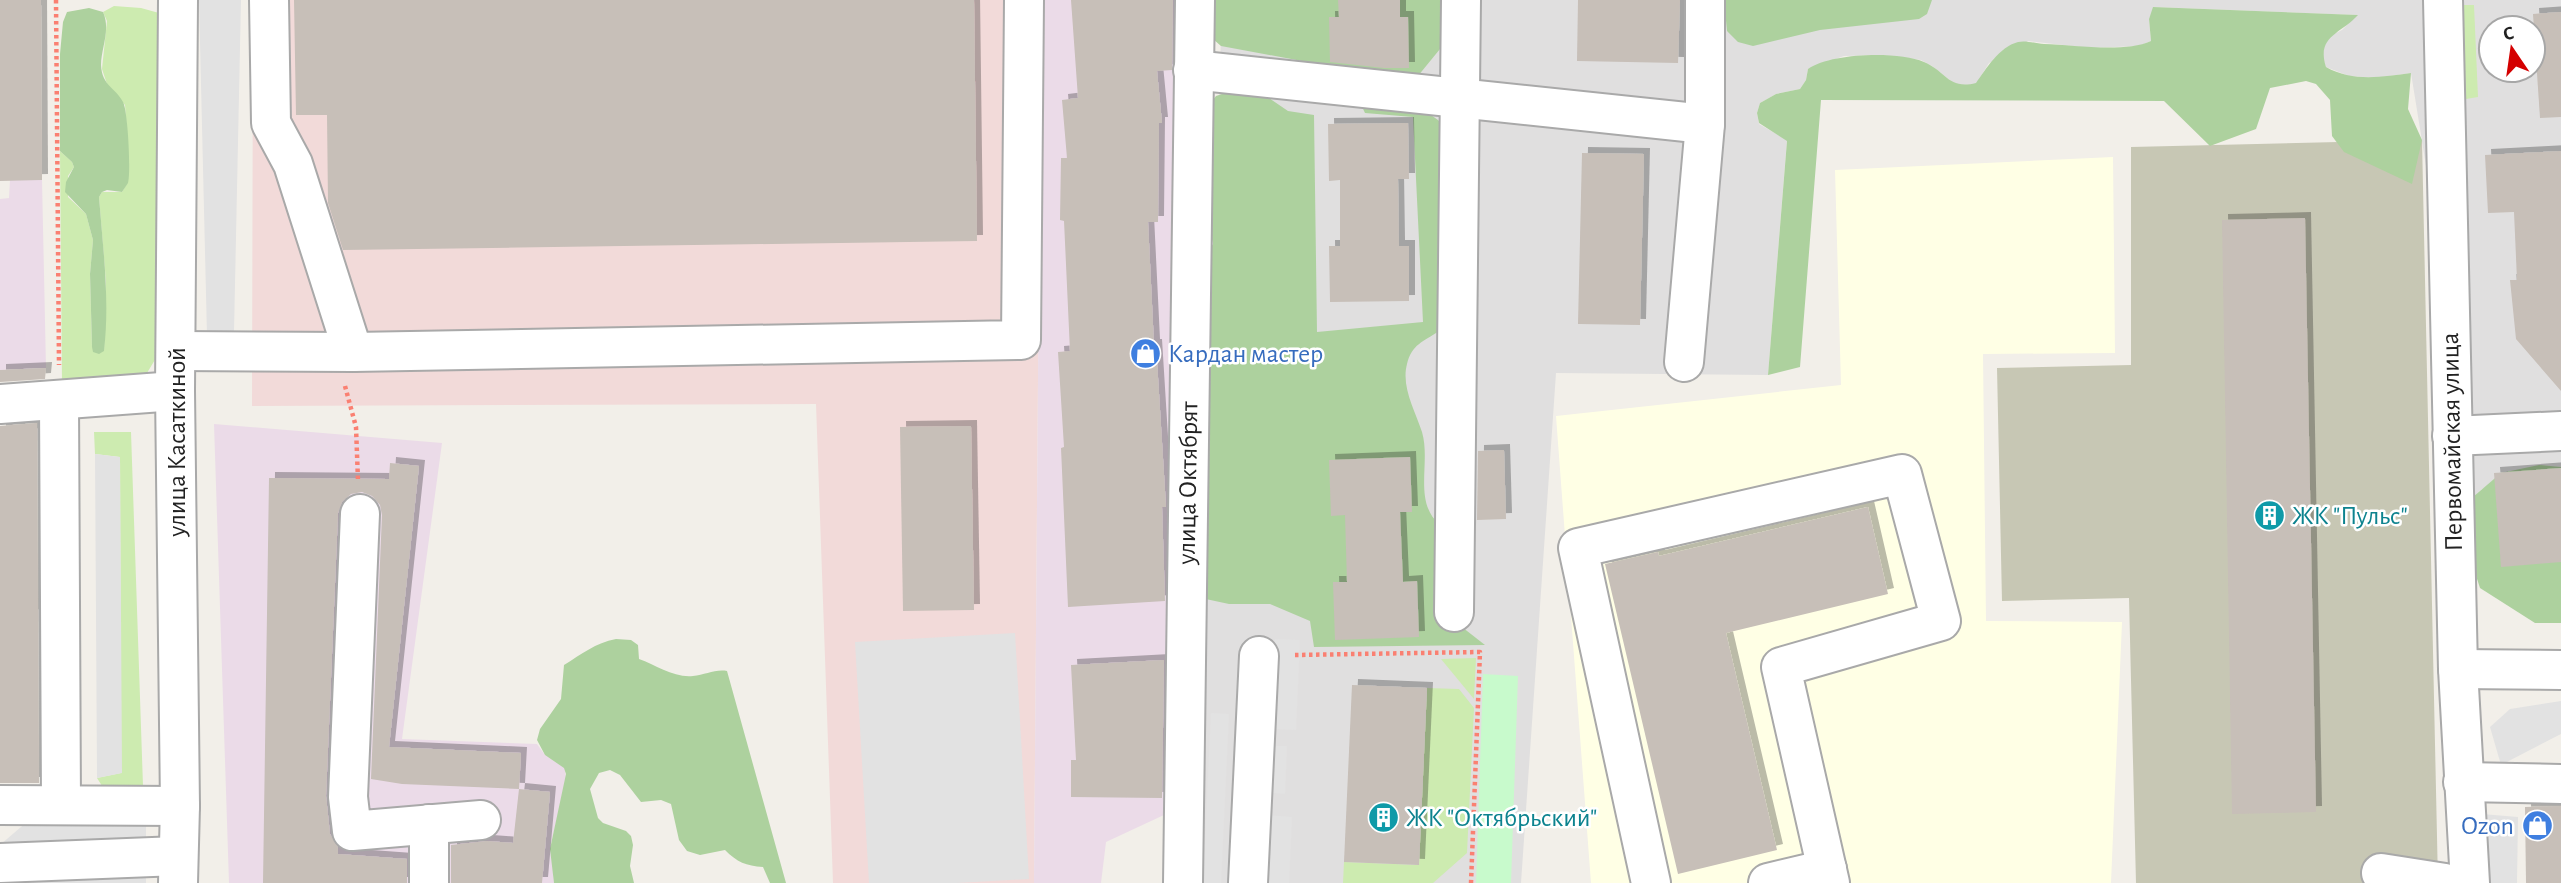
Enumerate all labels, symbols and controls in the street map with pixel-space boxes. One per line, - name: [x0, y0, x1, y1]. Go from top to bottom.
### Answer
- north arrow: [2477, 14, 2547, 84]
- text: С: [2501, 23, 2516, 44]
- street label: Первомайская улица: [2437, 332, 2467, 552]
- shop icon: Кардан мастер: [1128, 337, 1162, 371]
- place label: Кардан мастер: [1168, 341, 1323, 367]
- street label: улица Касаткиной: [164, 347, 190, 538]
- street label: улица Октябрят: [1174, 401, 1202, 566]
- building icon: ЖК "Пульс": [2252, 499, 2286, 533]
- place label: ЖК "Пульс": [2292, 503, 2408, 529]
- building icon: ЖК "Октябрьский": [1366, 801, 1400, 835]
- place label: ЖК "Октябрьский": [1406, 805, 1597, 831]
- shop icon: Ozon: [2520, 809, 2554, 843]
- place label: Ozon: [2461, 813, 2514, 839]

